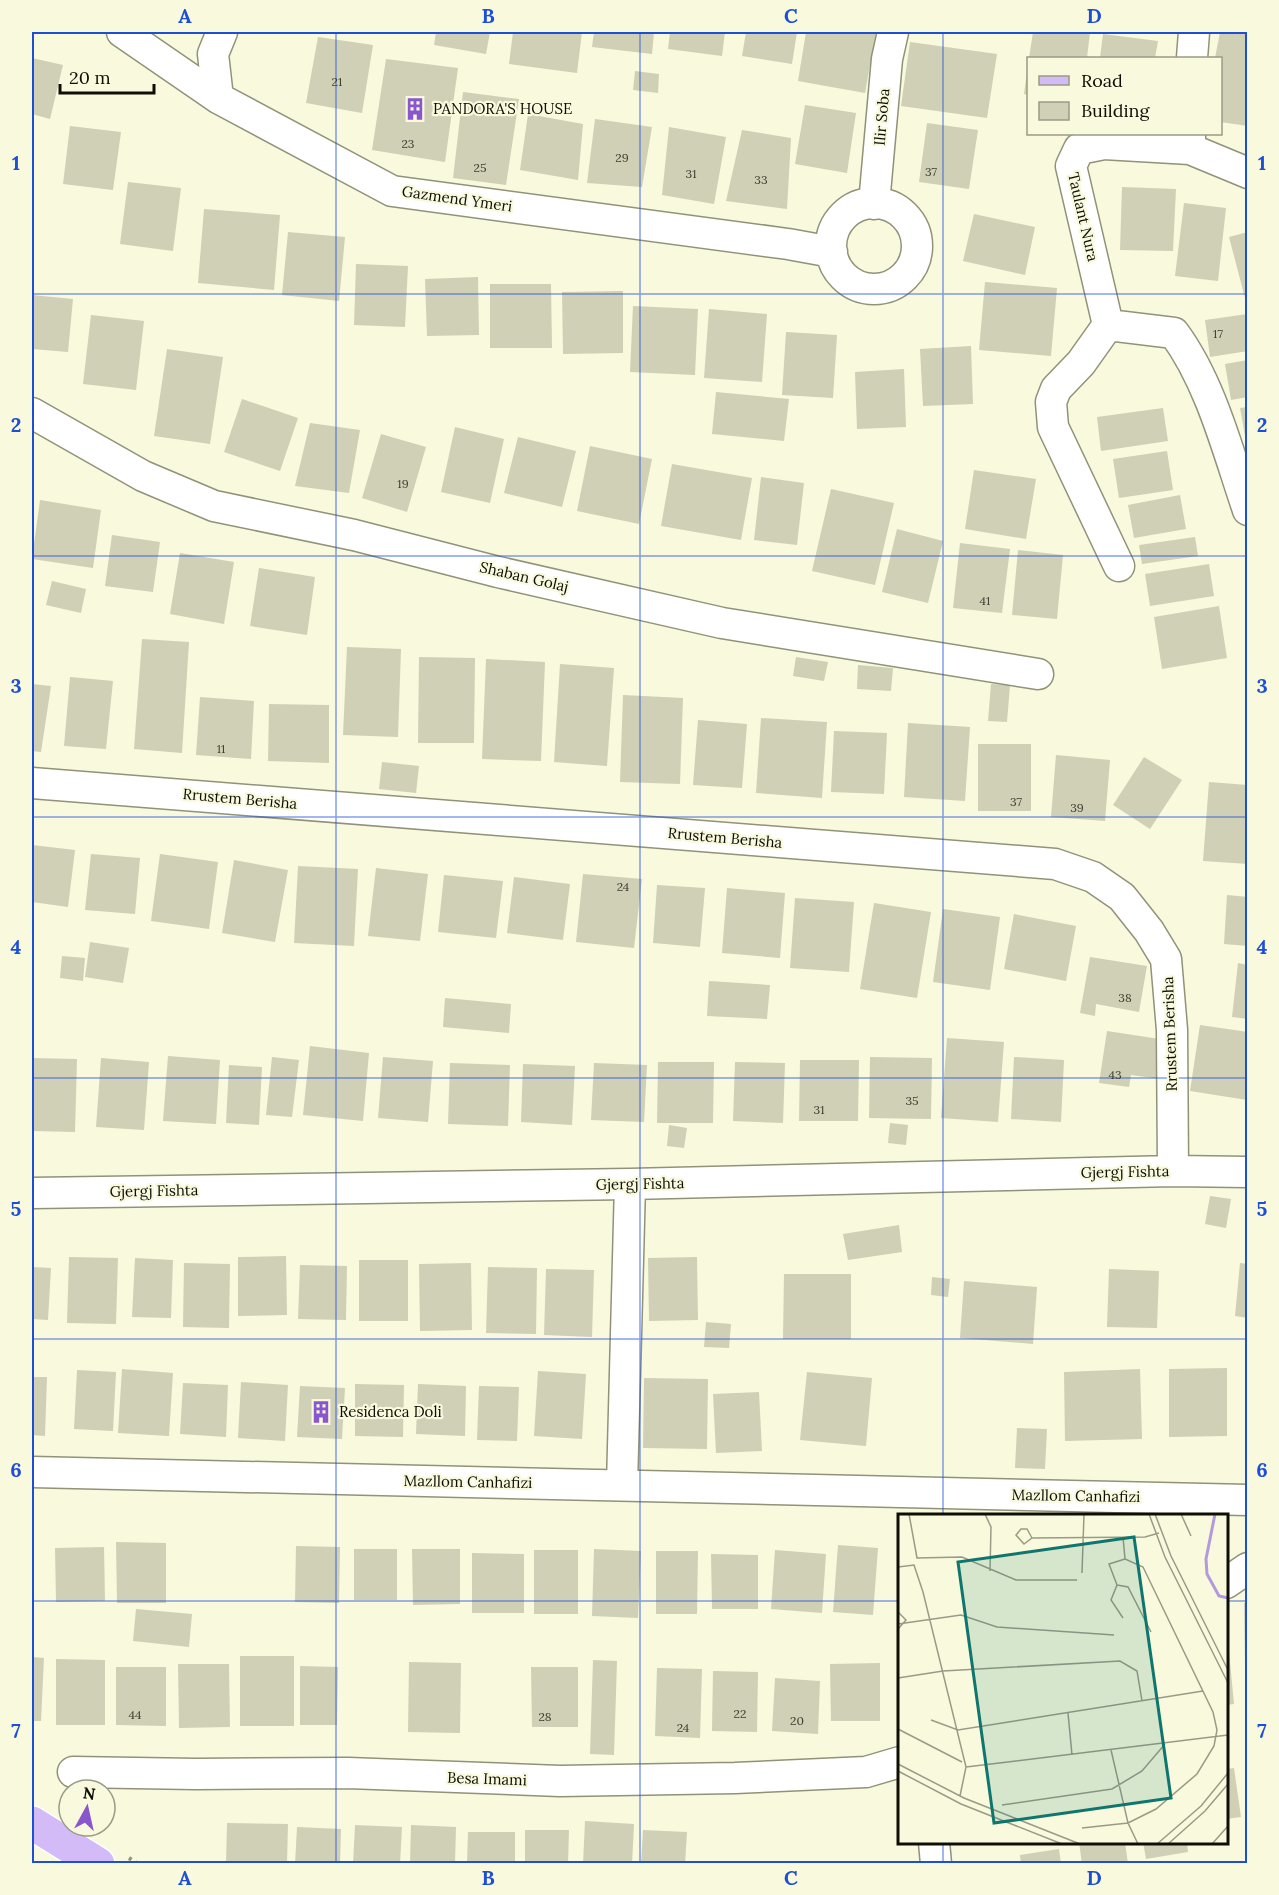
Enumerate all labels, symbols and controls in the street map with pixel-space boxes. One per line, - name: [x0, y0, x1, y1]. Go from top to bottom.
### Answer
- text: A: [178, 3, 192, 28]
- text: B: [481, 3, 495, 28]
- text: C: [784, 3, 798, 28]
- text: D: [1086, 3, 1102, 28]
- scale bar: [60, 57, 154, 95]
- legend: [1027, 57, 1222, 135]
- text: 20 m: [69, 66, 111, 89]
- text: Road: [1081, 69, 1123, 92]
- house number: 21: [332, 74, 342, 89]
- street label: Ilir Soba: [870, 87, 893, 146]
- building icon: PANDORA'S HOUSE: [402, 96, 428, 122]
- place label: PANDORA'S HOUSE: [433, 99, 572, 118]
- text: Building: [1081, 99, 1151, 122]
- house number: 23: [402, 136, 415, 151]
- text: 1: [12, 150, 20, 175]
- house number: 29: [615, 150, 629, 165]
- text: 1: [1258, 150, 1266, 175]
- house number: 25: [474, 160, 486, 175]
- house number: 37: [925, 164, 937, 179]
- house number: 31: [685, 166, 697, 181]
- street label: Taulant Nura: [1064, 170, 1103, 264]
- house number: 33: [754, 172, 768, 187]
- street label: Gazmend Ymeri: [401, 181, 514, 216]
- house number: 17: [1213, 326, 1223, 341]
- text: 2: [11, 412, 21, 437]
- text: 2: [1257, 412, 1267, 437]
- house number: 19: [397, 476, 409, 491]
- street label: Shaban Golaj: [478, 557, 570, 596]
- house number: 41: [980, 593, 990, 608]
- text: 3: [10, 673, 22, 698]
- text: 3: [1256, 673, 1268, 698]
- house number: 11: [217, 741, 225, 756]
- street label: Rrustem Berisha: [182, 784, 298, 813]
- house number: 37: [1010, 794, 1022, 809]
- house number: 39: [1070, 800, 1084, 815]
- street label: Rrustem Berisha: [667, 823, 783, 852]
- house number: 24: [617, 879, 630, 894]
- text: 4: [11, 934, 22, 959]
- text: 4: [1257, 934, 1268, 959]
- street label: Rrustem Berisha: [1158, 976, 1181, 1092]
- house number: 38: [1118, 990, 1132, 1005]
- house number: 43: [1108, 1067, 1122, 1082]
- house number: 35: [905, 1093, 919, 1108]
- house number: 31: [813, 1102, 825, 1117]
- street label: Gjergj Fishta: [1080, 1161, 1170, 1182]
- street label: Gjergj Fishta: [595, 1173, 685, 1194]
- street label: Gjergj Fishta: [109, 1180, 199, 1201]
- text: 5: [11, 1196, 22, 1221]
- text: 5: [1257, 1196, 1268, 1221]
- building icon: Residenca Doli: [308, 1399, 334, 1425]
- place label: Residenca Doli: [339, 1402, 442, 1421]
- text: 6: [10, 1457, 22, 1482]
- text: 6: [1256, 1457, 1268, 1482]
- street label: Mazllom Canhafizi: [403, 1471, 533, 1492]
- street label: Mazllom Canhafizi: [1011, 1485, 1141, 1506]
- inset map: [898, 1514, 1228, 1844]
- house number: 22: [734, 1706, 746, 1721]
- house number: 44: [128, 1707, 142, 1722]
- house number: 28: [538, 1709, 552, 1724]
- house number: 20: [790, 1713, 804, 1728]
- text: 7: [11, 1718, 21, 1743]
- text: 7: [1257, 1718, 1267, 1743]
- house number: 24: [677, 1720, 690, 1735]
- street label: Besa Imami: [447, 1768, 527, 1789]
- north arrow: [57, 1778, 117, 1838]
- text: N: [82, 1782, 97, 1804]
- text: A: [178, 1865, 192, 1890]
- text: B: [481, 1865, 495, 1890]
- text: C: [784, 1865, 798, 1890]
- text: D: [1086, 1865, 1102, 1890]

